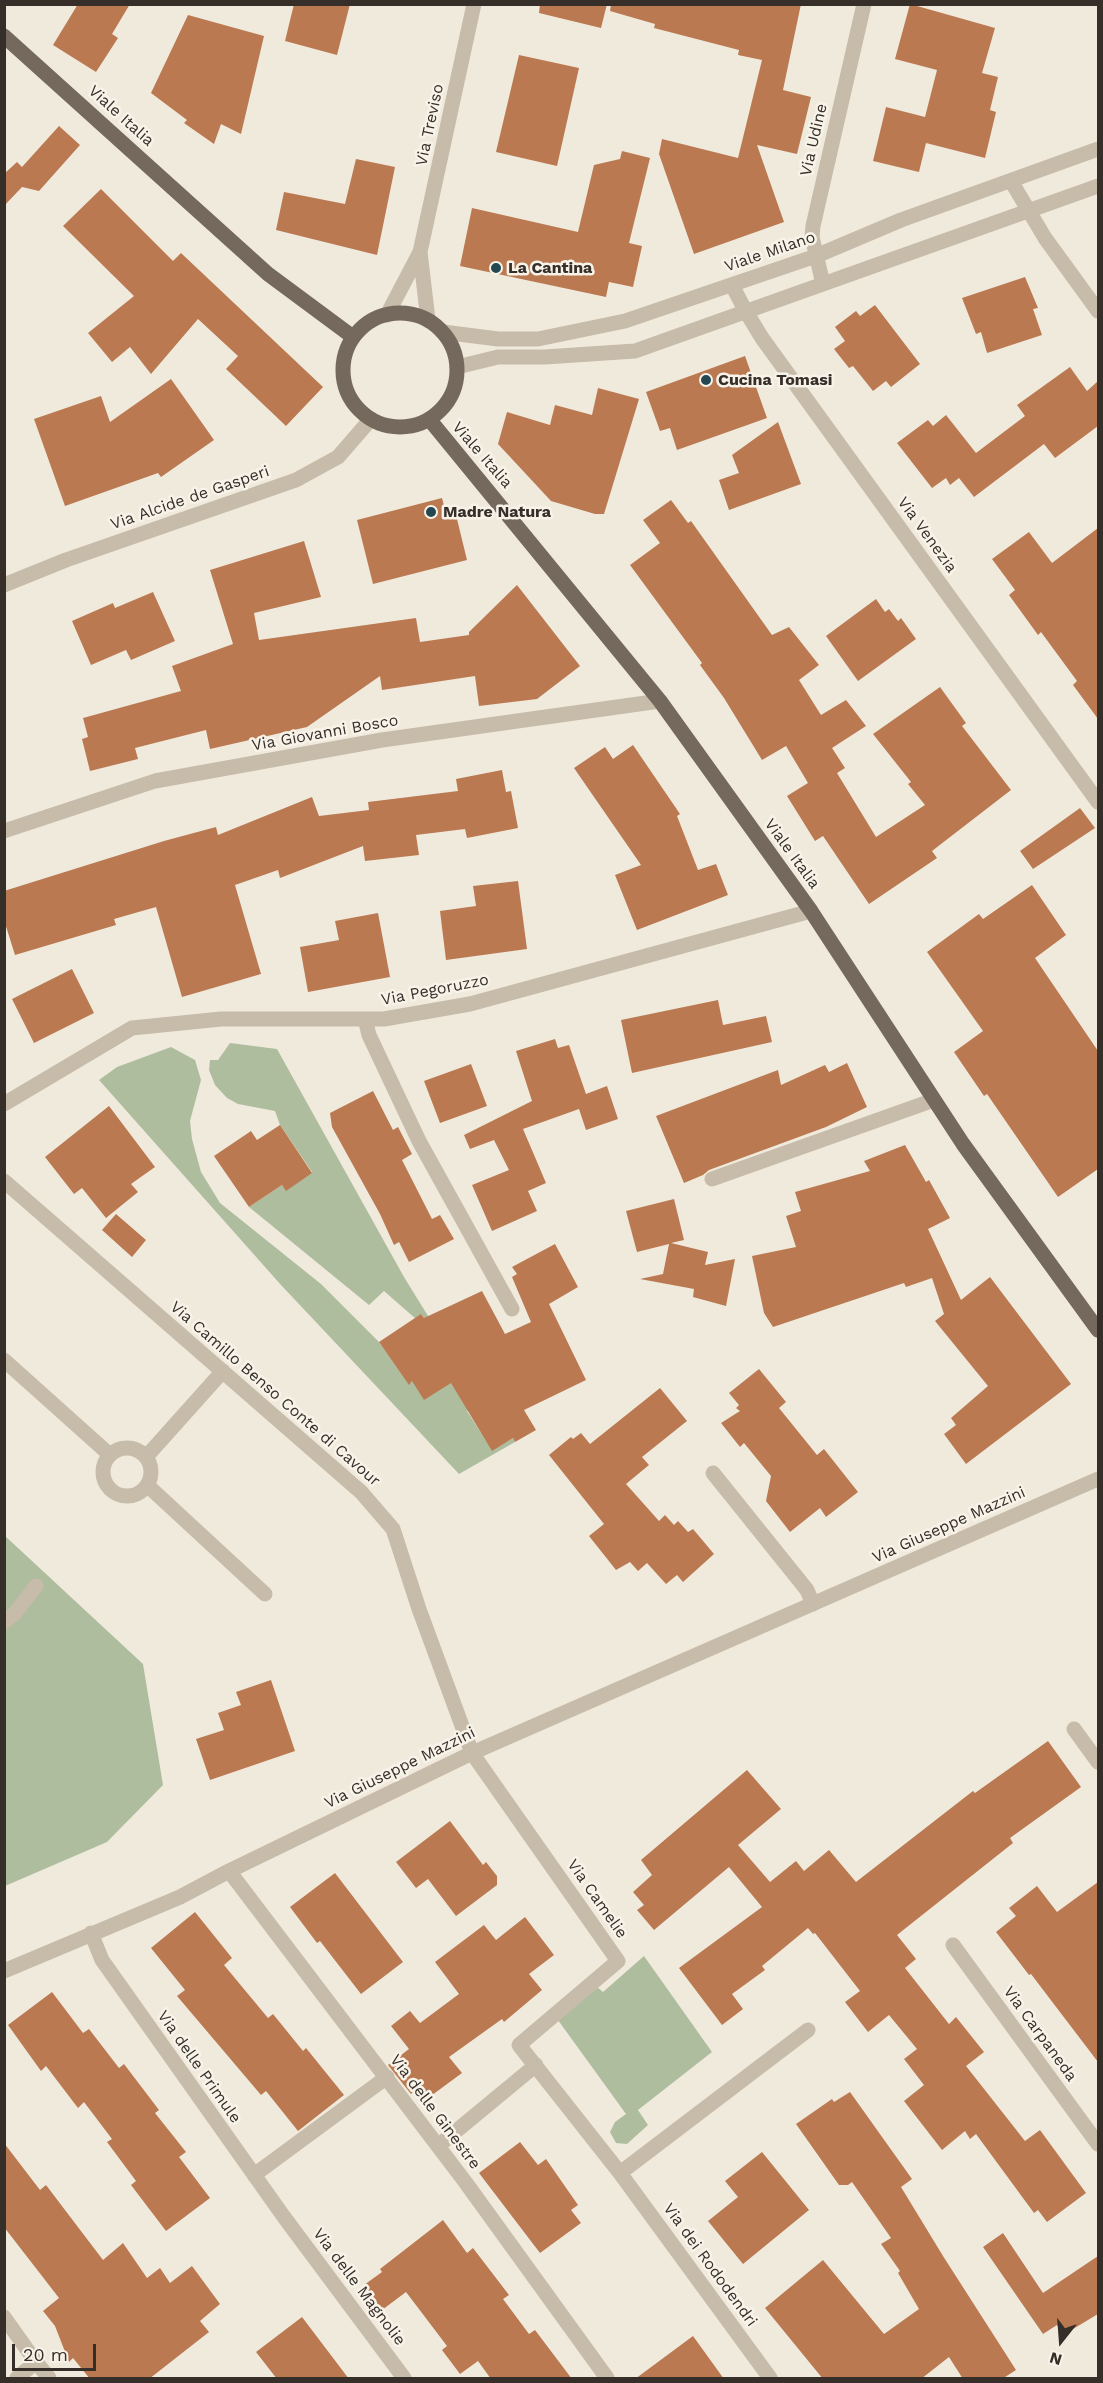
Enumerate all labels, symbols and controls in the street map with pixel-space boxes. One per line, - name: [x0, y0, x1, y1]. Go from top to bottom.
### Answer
- street label: Viale Italia: [84, 81, 158, 151]
- street label: Via Treviso: [412, 82, 448, 168]
- street label: Via Udine: [796, 102, 832, 178]
- street label: Viale Milano: [722, 228, 818, 276]
- place label: La Cantina: [508, 258, 592, 278]
- marker: La Cantina: [489, 261, 503, 275]
- place label: Cucina Tomasi: [718, 370, 832, 390]
- marker: Cucina Tomasi: [699, 373, 713, 387]
- street label: Viale Italia: [448, 418, 516, 492]
- street label: Via Alcide de Gasperi: [108, 462, 272, 534]
- street label: Via Venezia: [893, 493, 961, 577]
- place label: Madre Natura: [443, 502, 551, 522]
- marker: Madre Natura: [424, 505, 438, 519]
- street label: Via Giovanni Bosco: [250, 711, 400, 755]
- street label: Viale Italia: [760, 815, 824, 893]
- street label: Via Pegoruzzo: [380, 970, 490, 1010]
- street label: Via Camillo Benso Conte di Cavour: [166, 1297, 384, 1491]
- street label: Via Giuseppe Mazzini: [870, 1483, 1028, 1567]
- street label: Via Giuseppe Mazzini: [321, 1723, 479, 1813]
- street label: Via Camelie: [563, 1856, 631, 1942]
- street label: Via Carpaneda: [999, 1983, 1081, 2085]
- street label: Via delle Primule: [153, 2007, 245, 2127]
- street label: Via delle Ginestre: [386, 2051, 484, 2173]
- street label: Via dei Rododendri: [659, 2200, 761, 2330]
- street label: Via delle Magnolie: [309, 2225, 409, 2349]
- north arrow: [1031, 2311, 1091, 2371]
- scale bar: [15, 2332, 99, 2370]
- text: 20 m: [23, 2344, 68, 2365]
- text: N: [1047, 2348, 1064, 2370]

